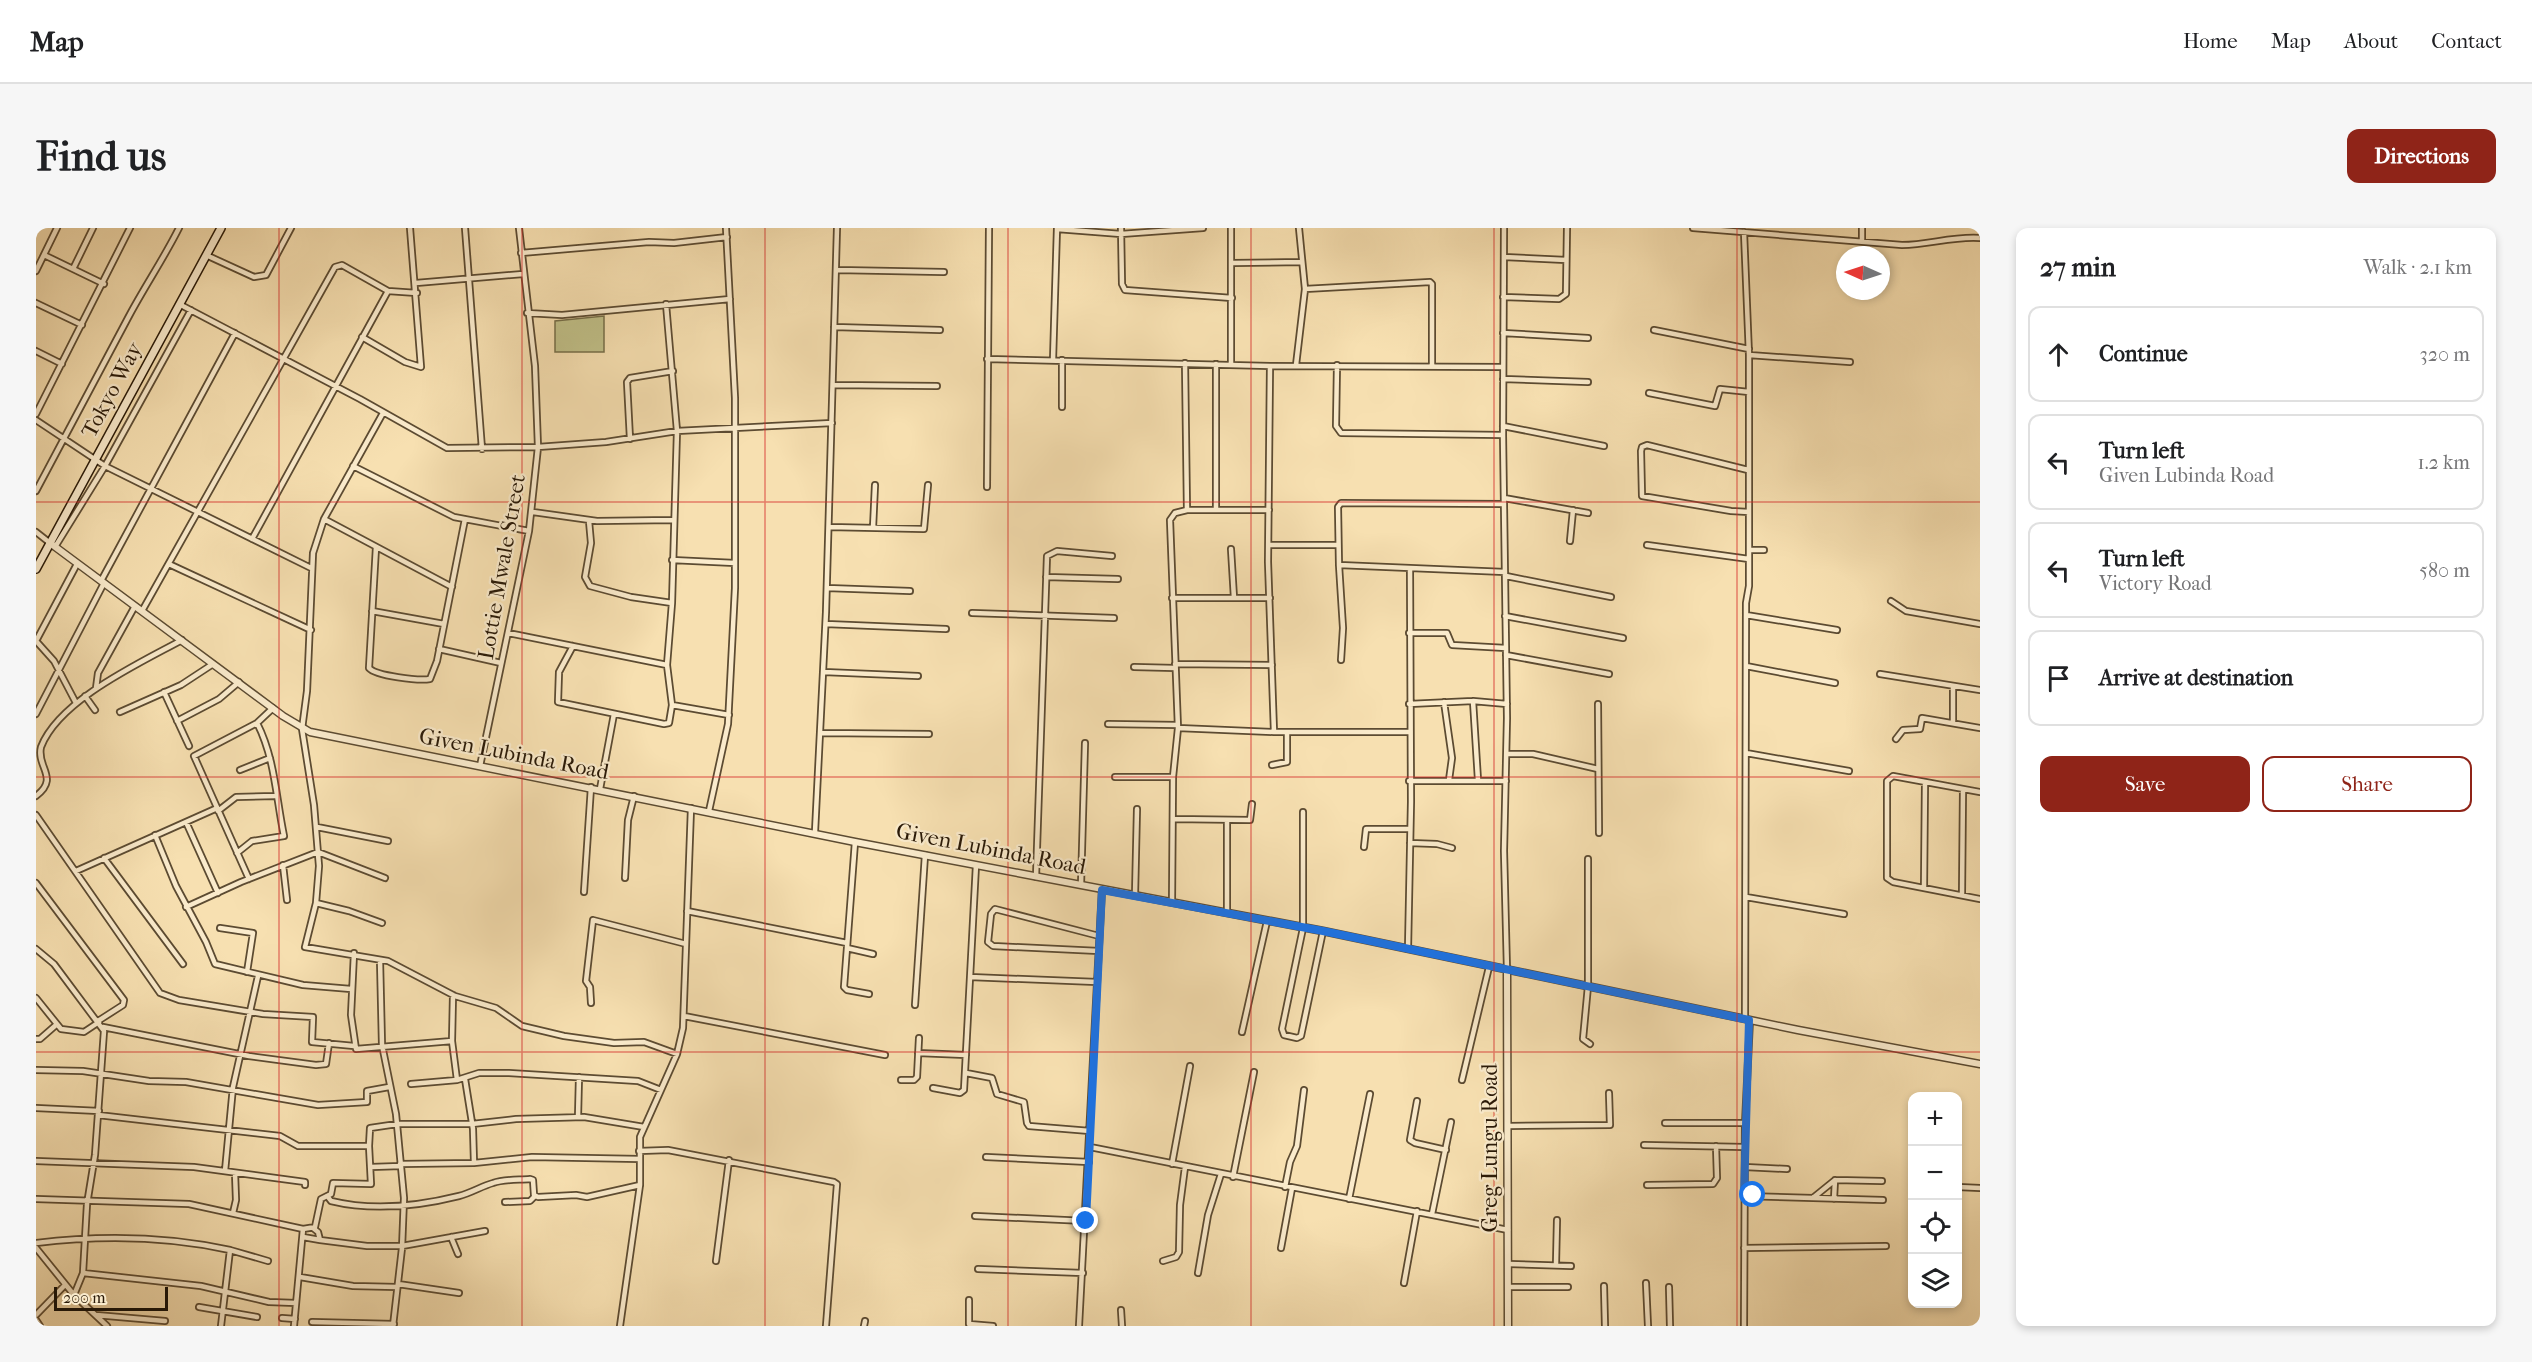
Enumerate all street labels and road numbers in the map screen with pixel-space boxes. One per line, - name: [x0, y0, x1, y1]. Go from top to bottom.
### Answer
- street label: Tokyo Way: [76, 337, 148, 442]
- street label: Lottie Mwale Street: [473, 472, 531, 662]
- street label: Given Lubinda Road: [417, 723, 612, 785]
- street label: Given Lubinda Road: [894, 818, 1089, 880]
- street label: Greg Lungu Road: [1477, 1063, 1503, 1232]

